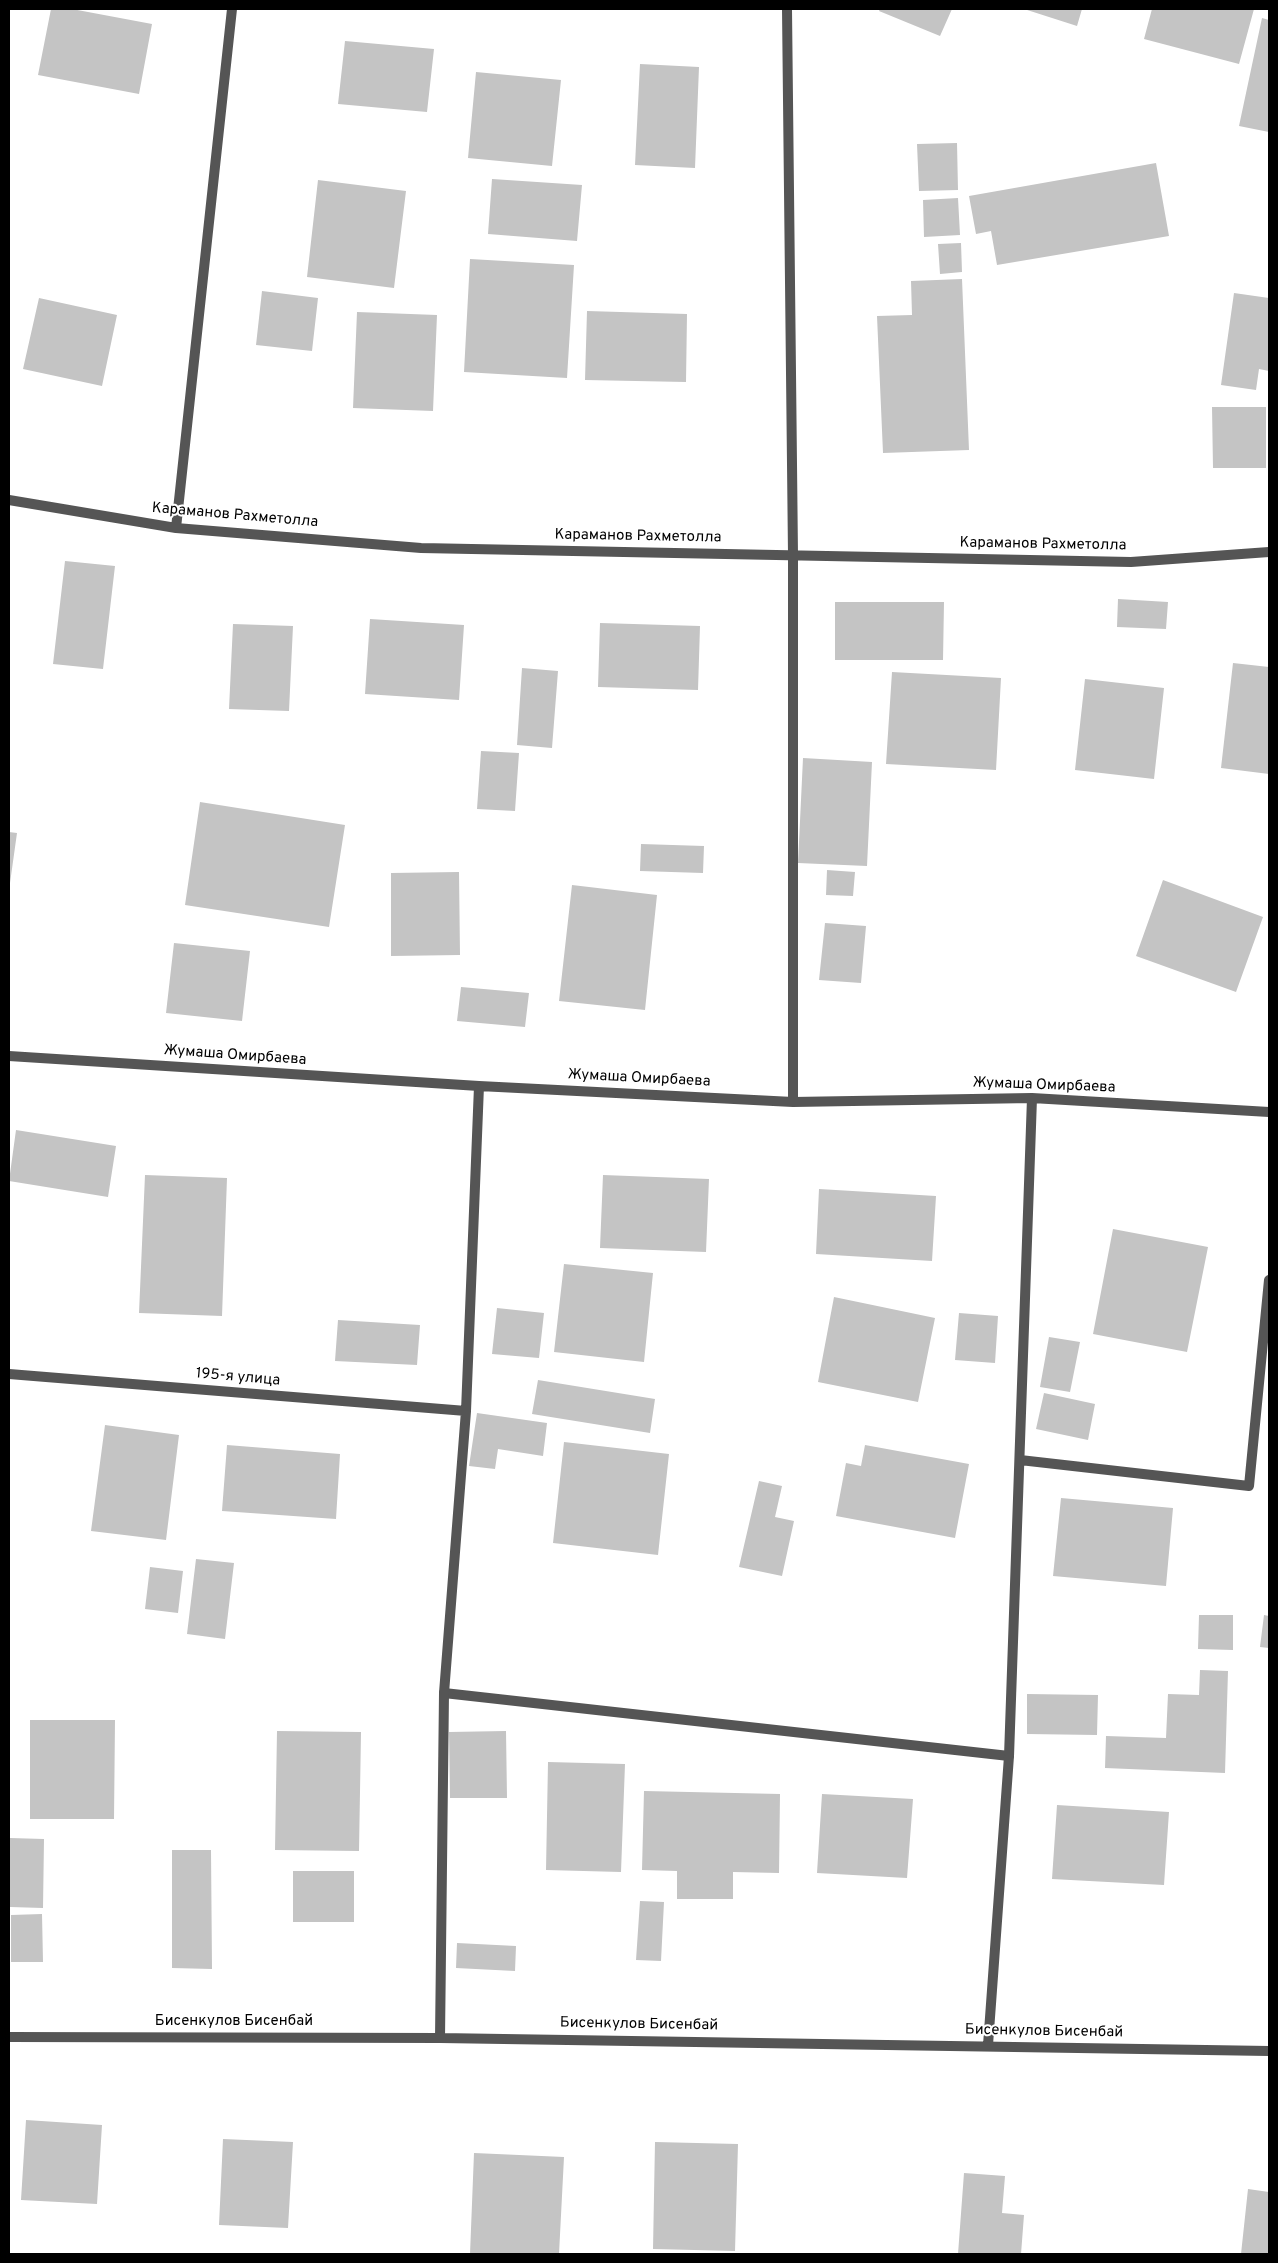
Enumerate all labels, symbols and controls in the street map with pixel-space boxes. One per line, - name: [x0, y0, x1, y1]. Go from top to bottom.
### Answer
- street label: Караманов Рахметолла: [151, 500, 319, 532]
- street label: Караманов Рахметолла: [554, 527, 722, 547]
- street label: Караманов Рахметолла: [959, 535, 1127, 555]
- street label: Жумаша Омирбаева: [163, 1042, 307, 1070]
- street label: Жумаша Омирбаева: [567, 1066, 711, 1092]
- street label: Жумаша Омирбаева: [972, 1075, 1116, 1097]
- street label: 195-я улица: [195, 1365, 281, 1391]
- street label: Бисенкулов Бисенбай: [155, 2013, 313, 2031]
- street label: Бисенкулов Бисенбай: [560, 2015, 718, 2035]
- street label: Бисенкулов Бисенбай: [965, 2022, 1123, 2042]

